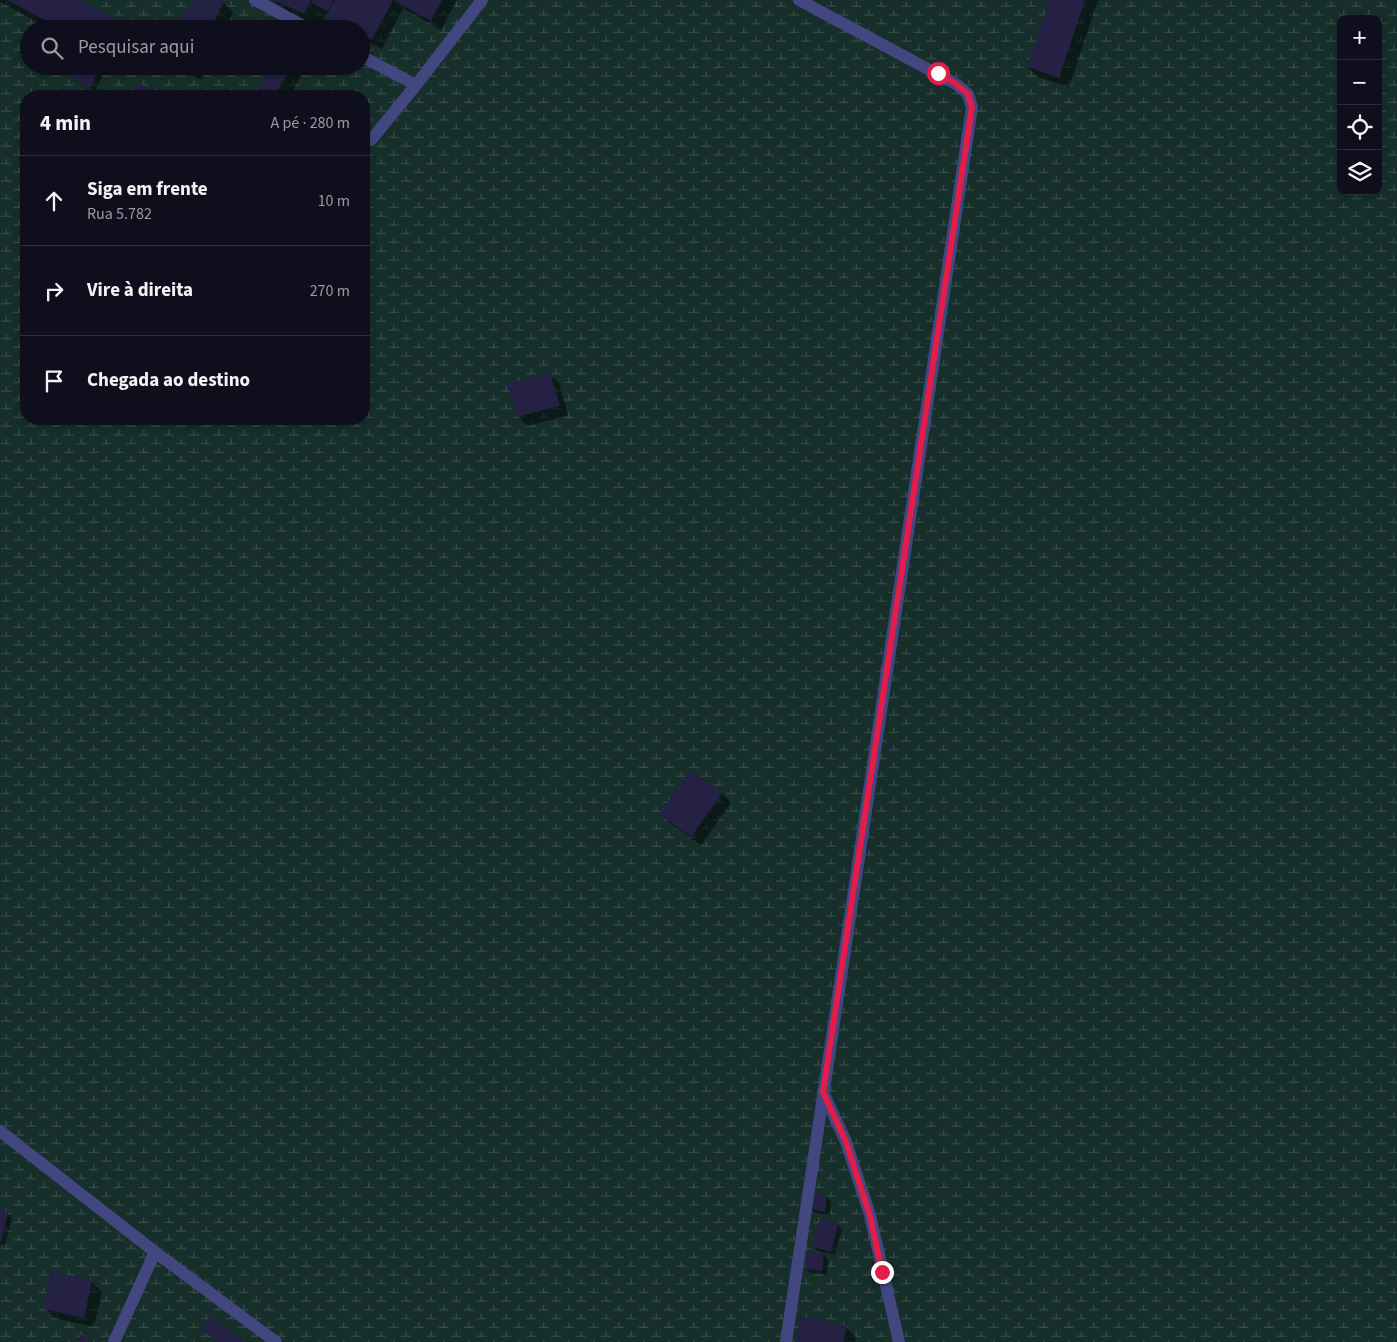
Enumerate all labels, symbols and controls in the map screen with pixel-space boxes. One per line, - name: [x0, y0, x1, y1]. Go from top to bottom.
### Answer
- map controls: [1337, 15, 1382, 195]
- button: +: [1337, 15, 1382, 60]
- search box: [20, 20, 370, 75]
- icon: search: [38, 34, 66, 62]
- text: Pesquisar aqui: [78, 34, 194, 61]
- button: −: [1337, 60, 1382, 105]
- route start: [927, 62, 950, 85]
- button: locate: [1337, 105, 1382, 150]
- text: 4 min: [40, 108, 91, 138]
- text: A pé · 280 m: [271, 112, 350, 134]
- button: layers: [1337, 150, 1382, 195]
- text: Siga em frente: [87, 176, 208, 203]
- icon: ahead: [40, 187, 68, 215]
- text: 10 m: [318, 190, 350, 212]
- text: Rua 5.782: [87, 203, 152, 225]
- icon: right: [40, 277, 68, 305]
- text: Vire à direita: [87, 277, 193, 304]
- text: 270 m: [310, 280, 350, 302]
- icon: arrive: [40, 367, 68, 395]
- text: Chegada ao destino: [87, 367, 250, 394]
- route end: [871, 1261, 894, 1284]

